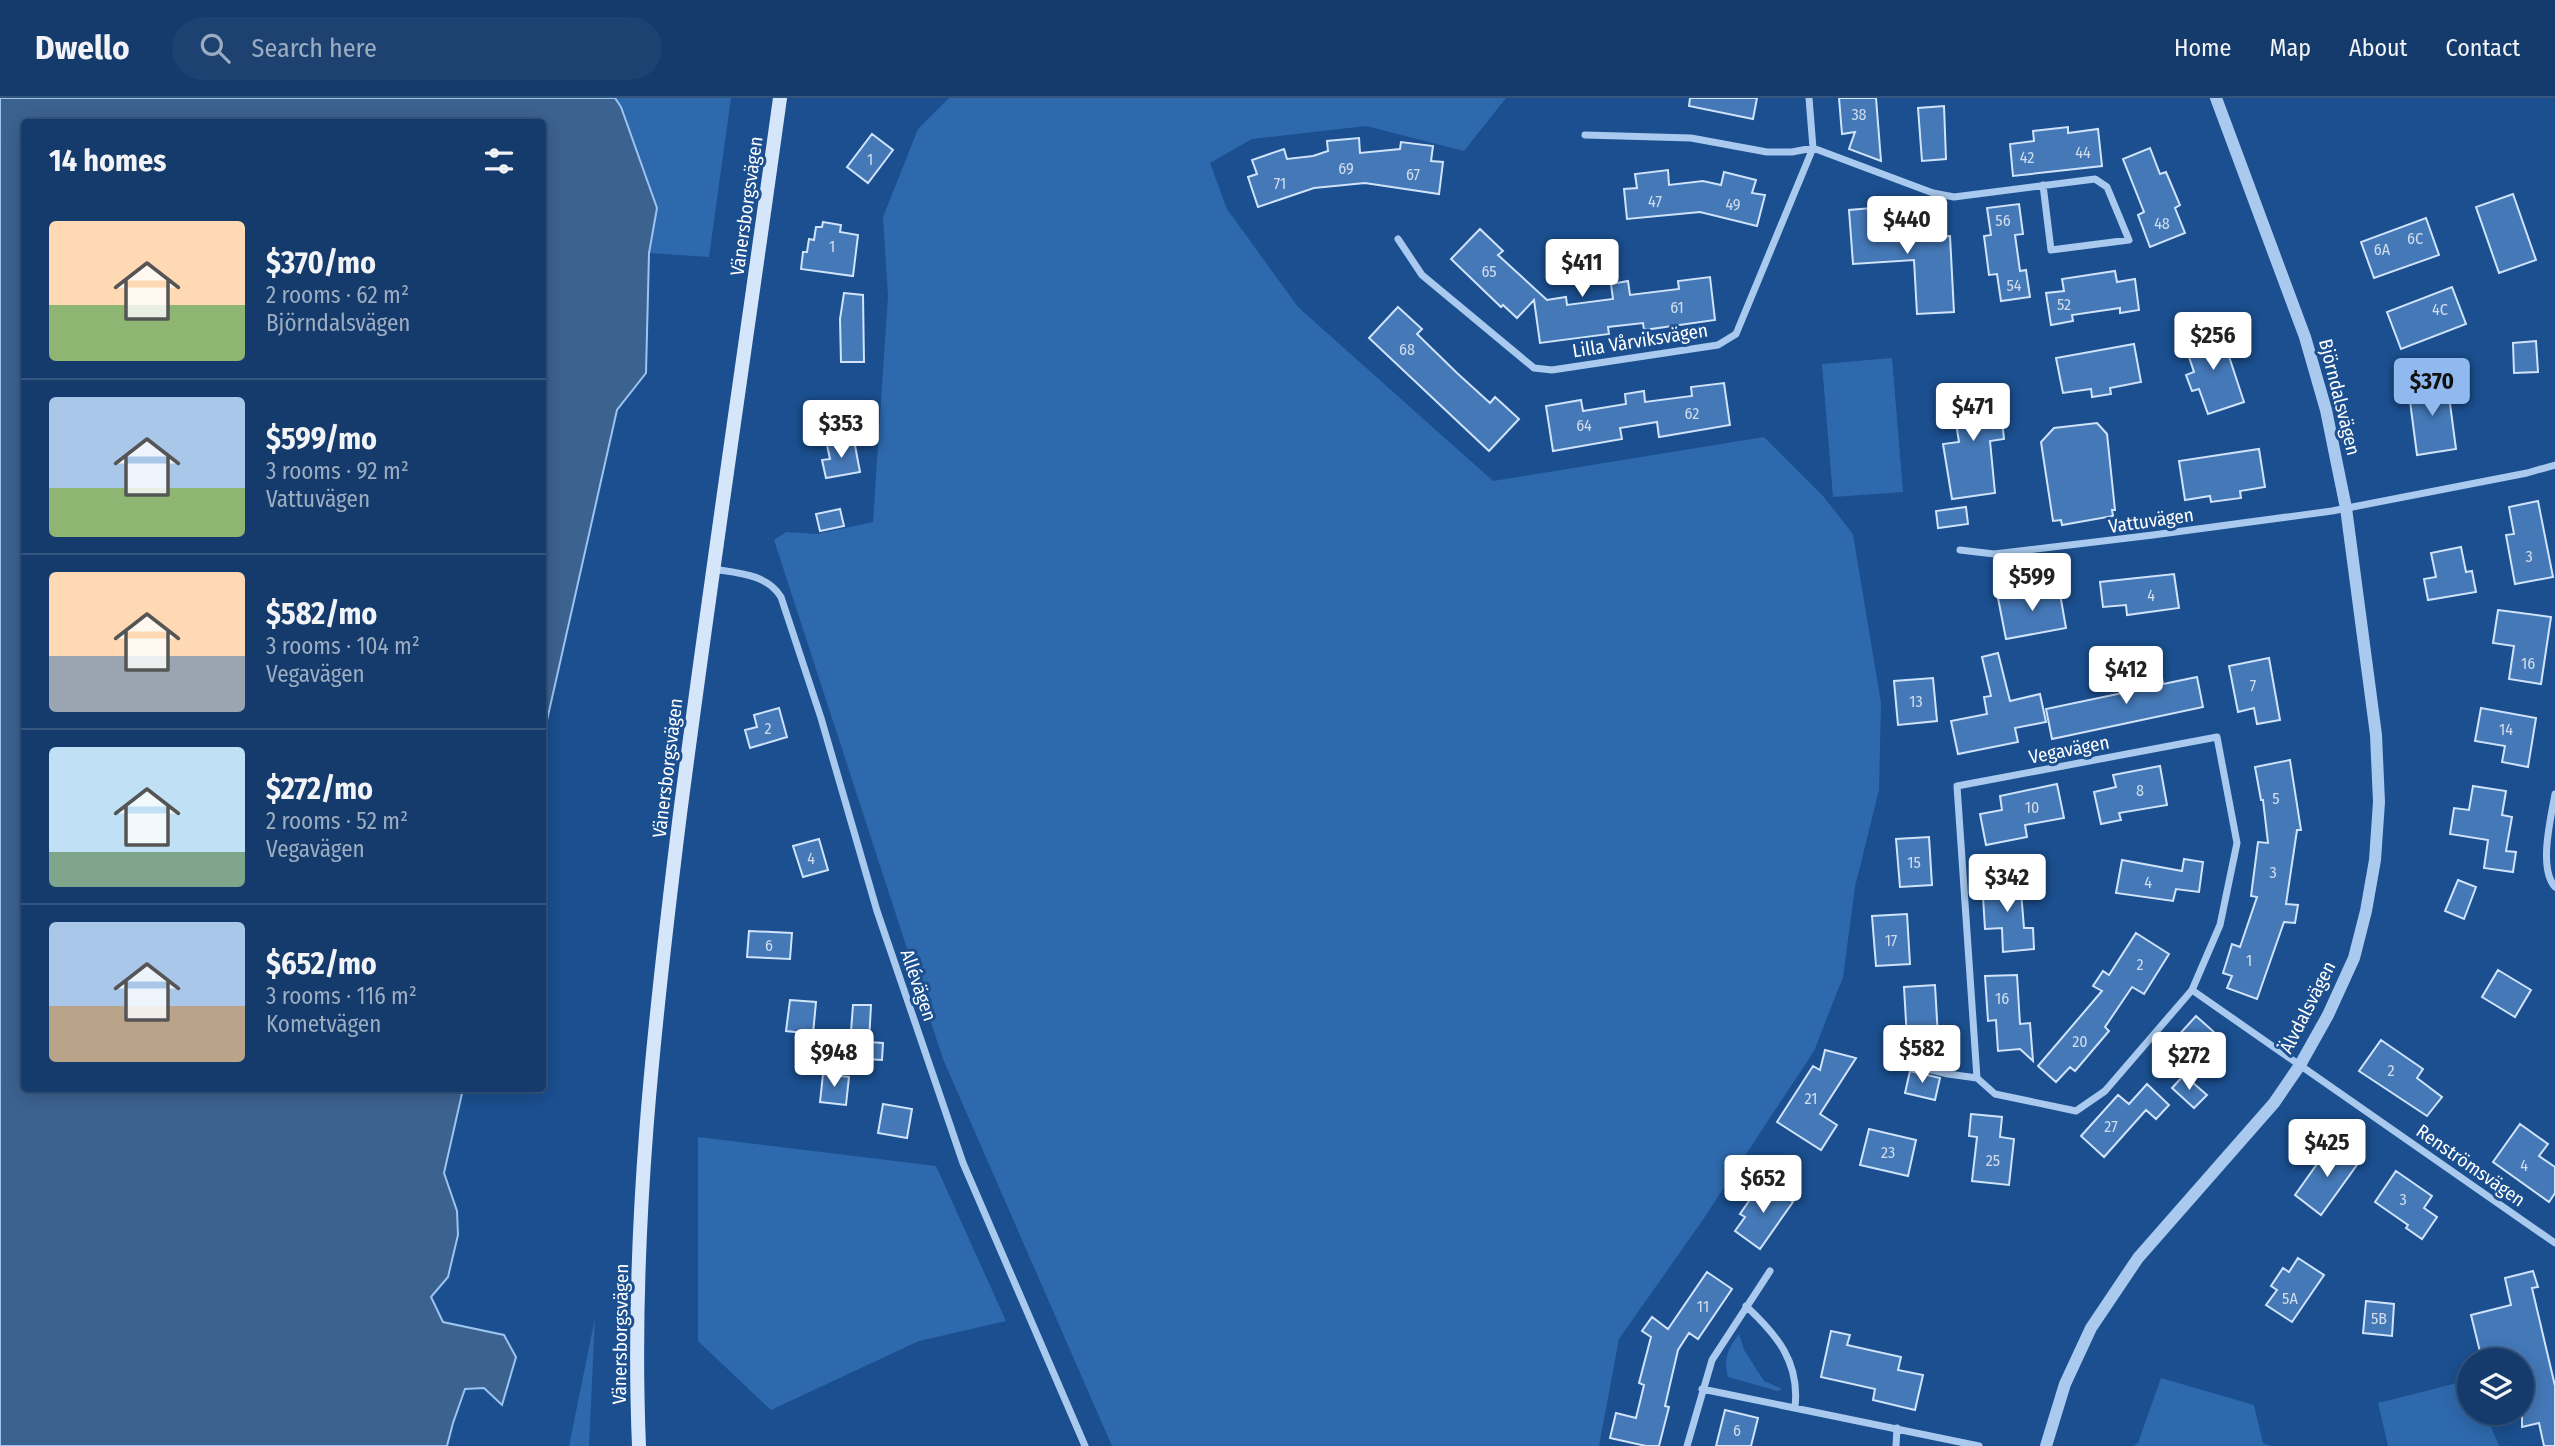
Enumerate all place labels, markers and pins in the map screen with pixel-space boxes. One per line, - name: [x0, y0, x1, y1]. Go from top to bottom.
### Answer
- pin: $440: [1866, 197, 1948, 256]
- pin: $411: [1541, 240, 1623, 299]
- pin: $256: [2172, 313, 2254, 372]
- pin: $370: [2391, 358, 2473, 418]
- pin: $471: [1932, 384, 2014, 443]
- pin: $353: [800, 400, 882, 460]
- pin: $599: [1991, 554, 2073, 613]
- pin: $412: [2085, 646, 2167, 706]
- pin: $342: [1966, 854, 2048, 914]
- pin: $582: [1881, 1026, 1963, 1085]
- pin: $948: [793, 1030, 875, 1089]
- pin: $272: [2148, 1032, 2230, 1092]
- pin: $425: [2286, 1119, 2368, 1179]
- pin: $652: [1722, 1156, 1804, 1215]

